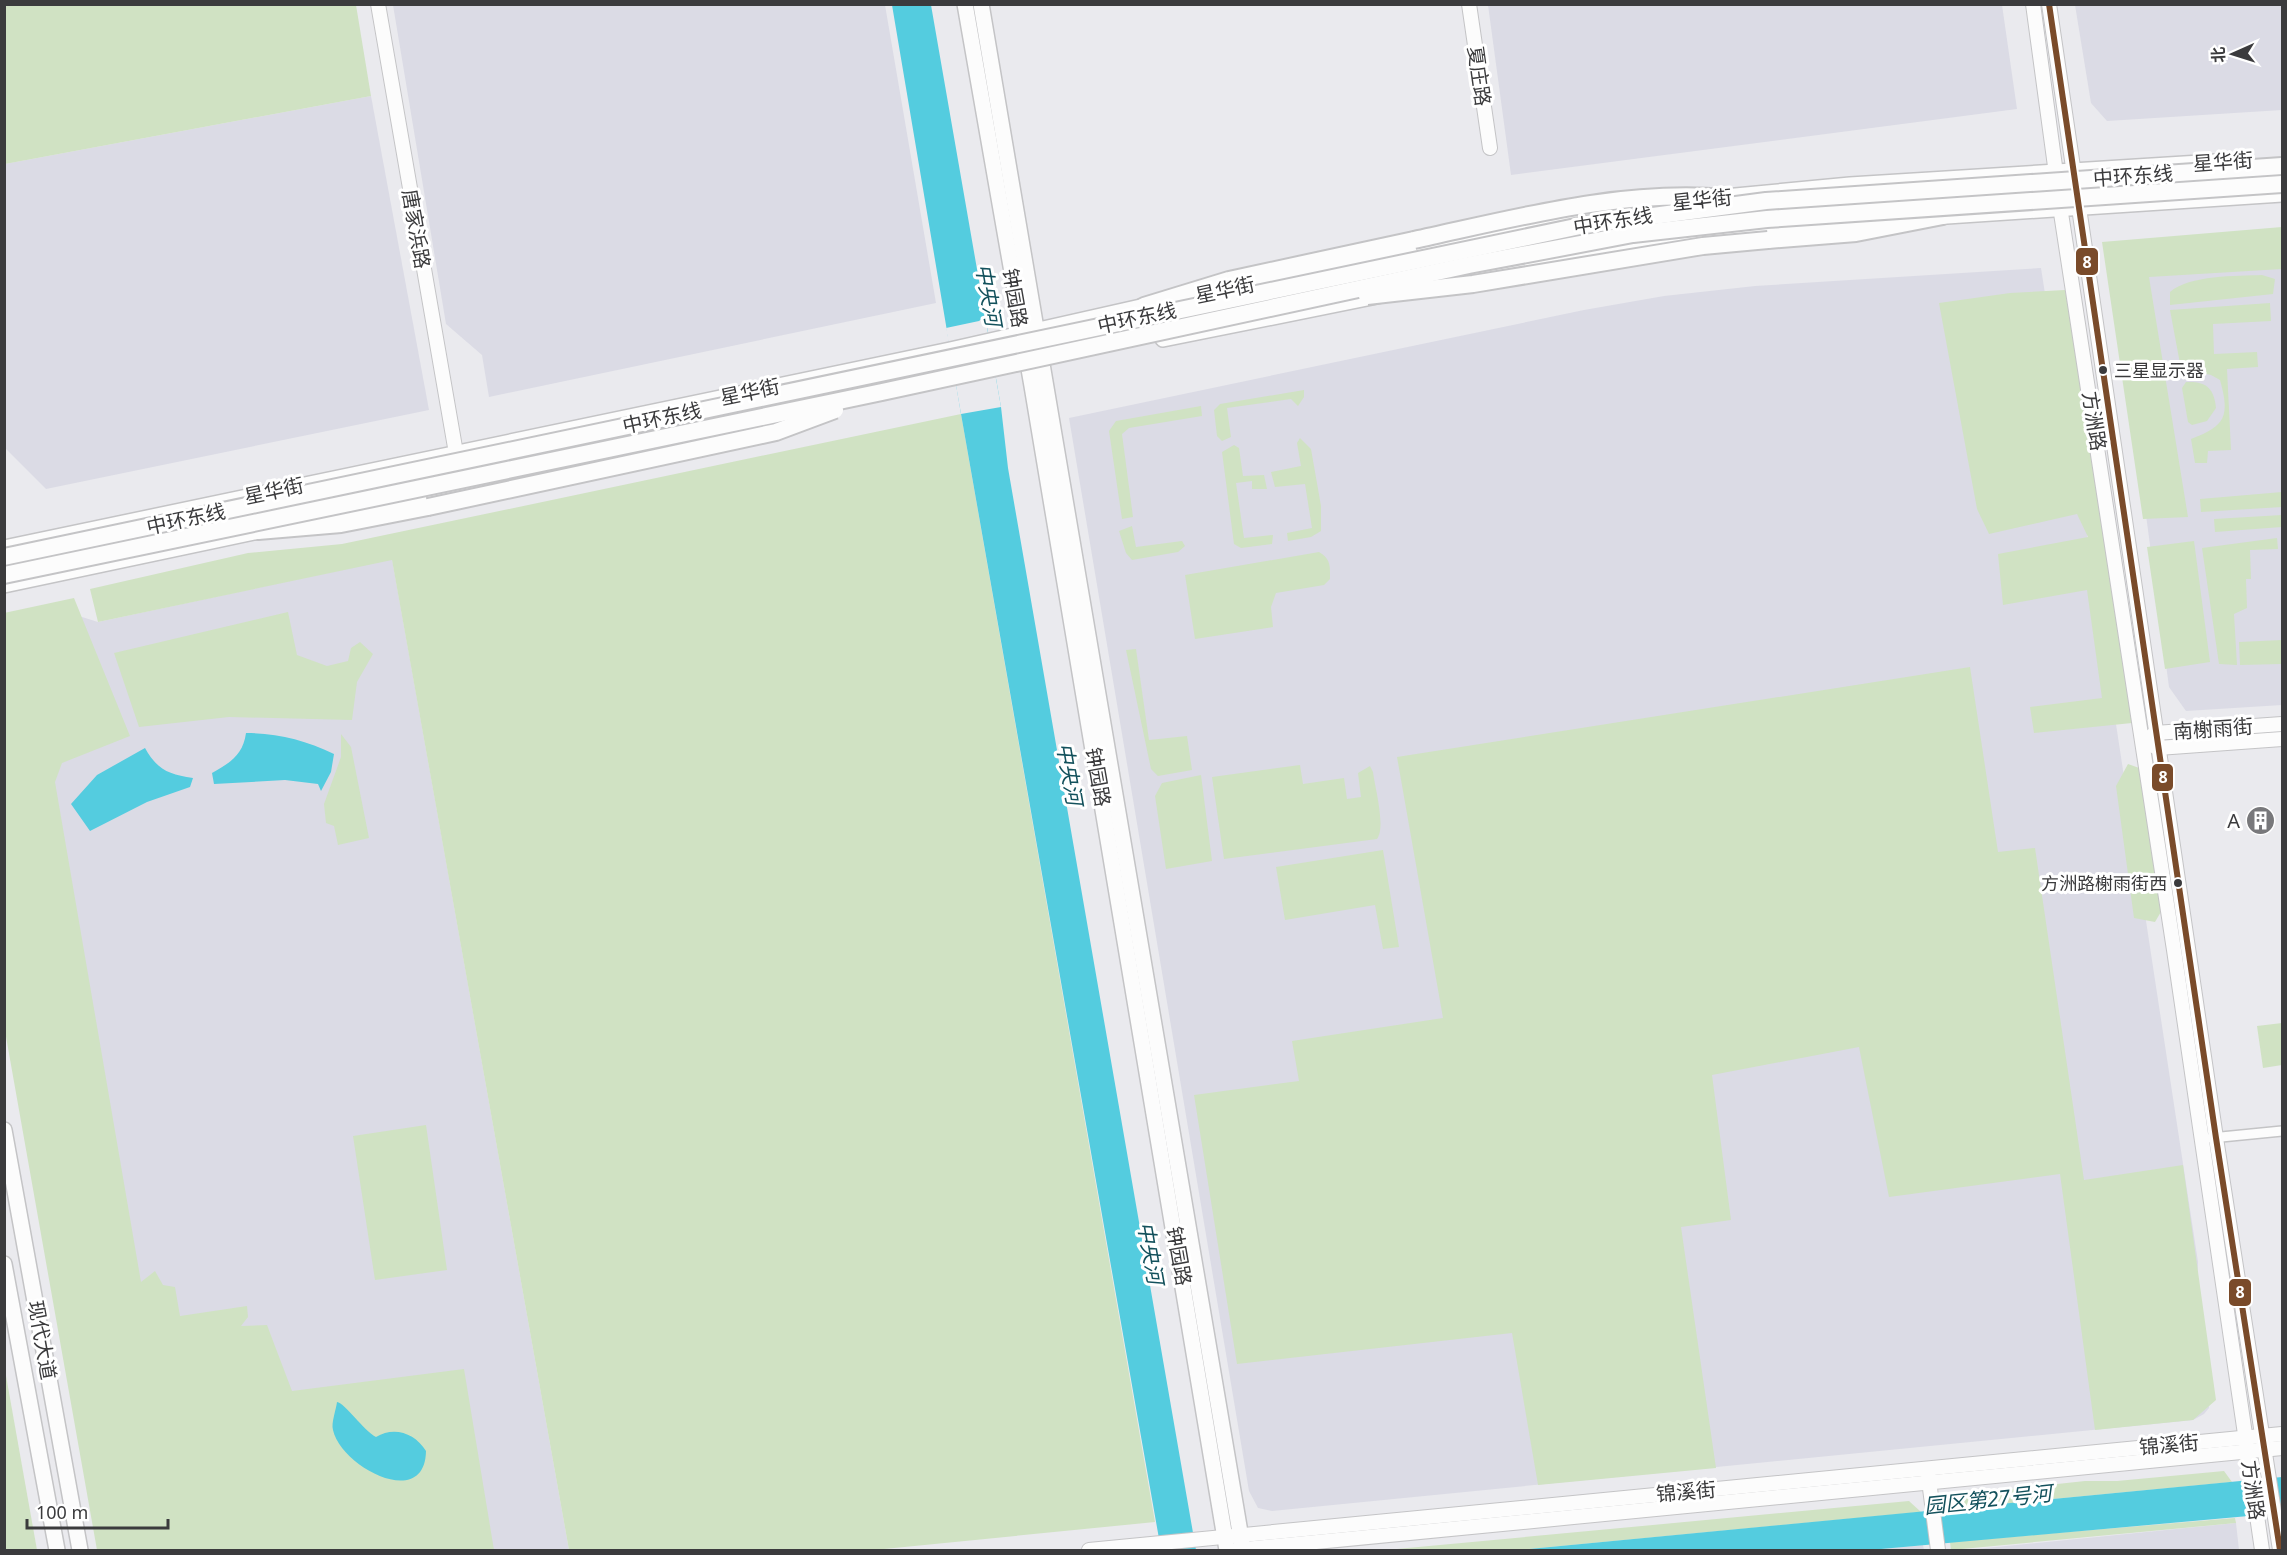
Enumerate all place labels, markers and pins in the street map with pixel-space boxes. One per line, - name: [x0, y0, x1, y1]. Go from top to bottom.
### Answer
- place label: 三星显示器: [2114, 358, 2204, 382]
- marker: 三星显示器: [2097, 364, 2109, 376]
- building icon: A: [2245, 805, 2277, 837]
- place label: A: [2227, 807, 2240, 834]
- place label: 方洲路榭雨街西: [2041, 871, 2167, 895]
- marker: 方洲路榭雨街西: [2172, 877, 2184, 889]

